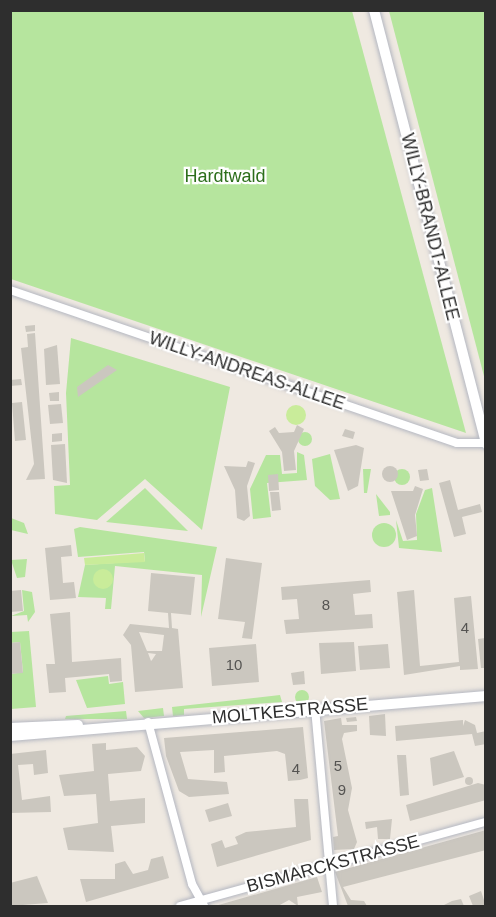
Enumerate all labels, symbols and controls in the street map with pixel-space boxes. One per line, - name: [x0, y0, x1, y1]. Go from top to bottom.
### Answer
- street label: WILLY-BRANDT-ALLEE: [396, 131, 464, 323]
- park label: Hardtwald: [184, 165, 266, 187]
- street label: WILLY-ANDREAS-ALLEE: [146, 327, 348, 415]
- house number: 8: [322, 596, 330, 614]
- house number: 4: [461, 619, 469, 637]
- house number: 10: [226, 656, 242, 674]
- street label: MOLTKESTRASSE: [211, 693, 369, 729]
- house number: 5: [334, 757, 342, 775]
- house number: 4: [292, 760, 300, 778]
- house number: 9: [338, 781, 346, 799]
- street label: BISMARCKSTRASSE: [244, 831, 422, 897]

